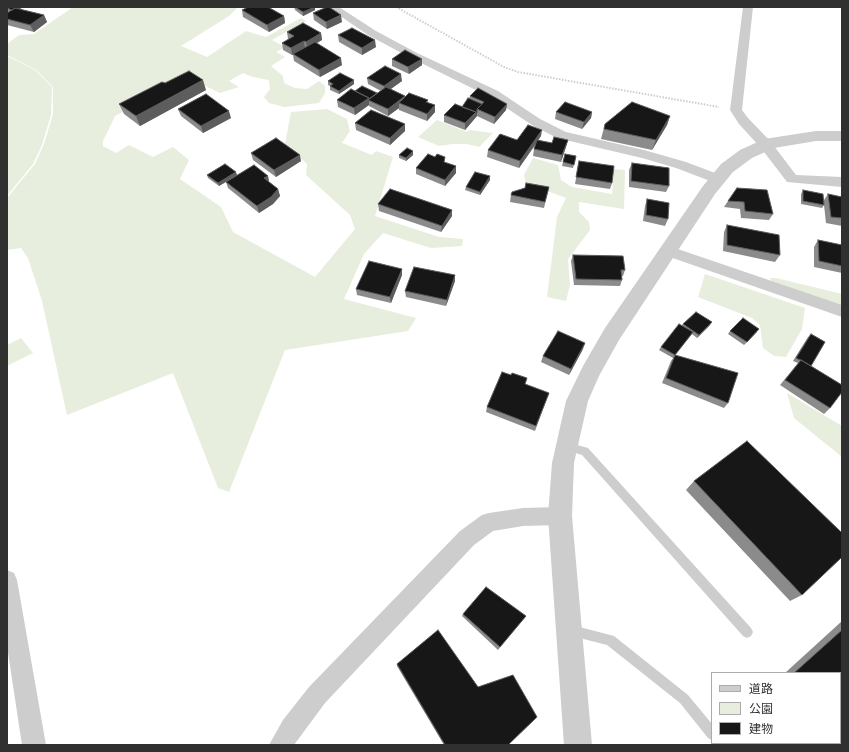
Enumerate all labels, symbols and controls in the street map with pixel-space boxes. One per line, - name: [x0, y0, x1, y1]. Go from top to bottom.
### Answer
- legend: [711, 672, 841, 744]
- text: 道路: [749, 682, 773, 697]
- text: 公園: [749, 702, 773, 717]
- text: 建物: [749, 722, 773, 737]

